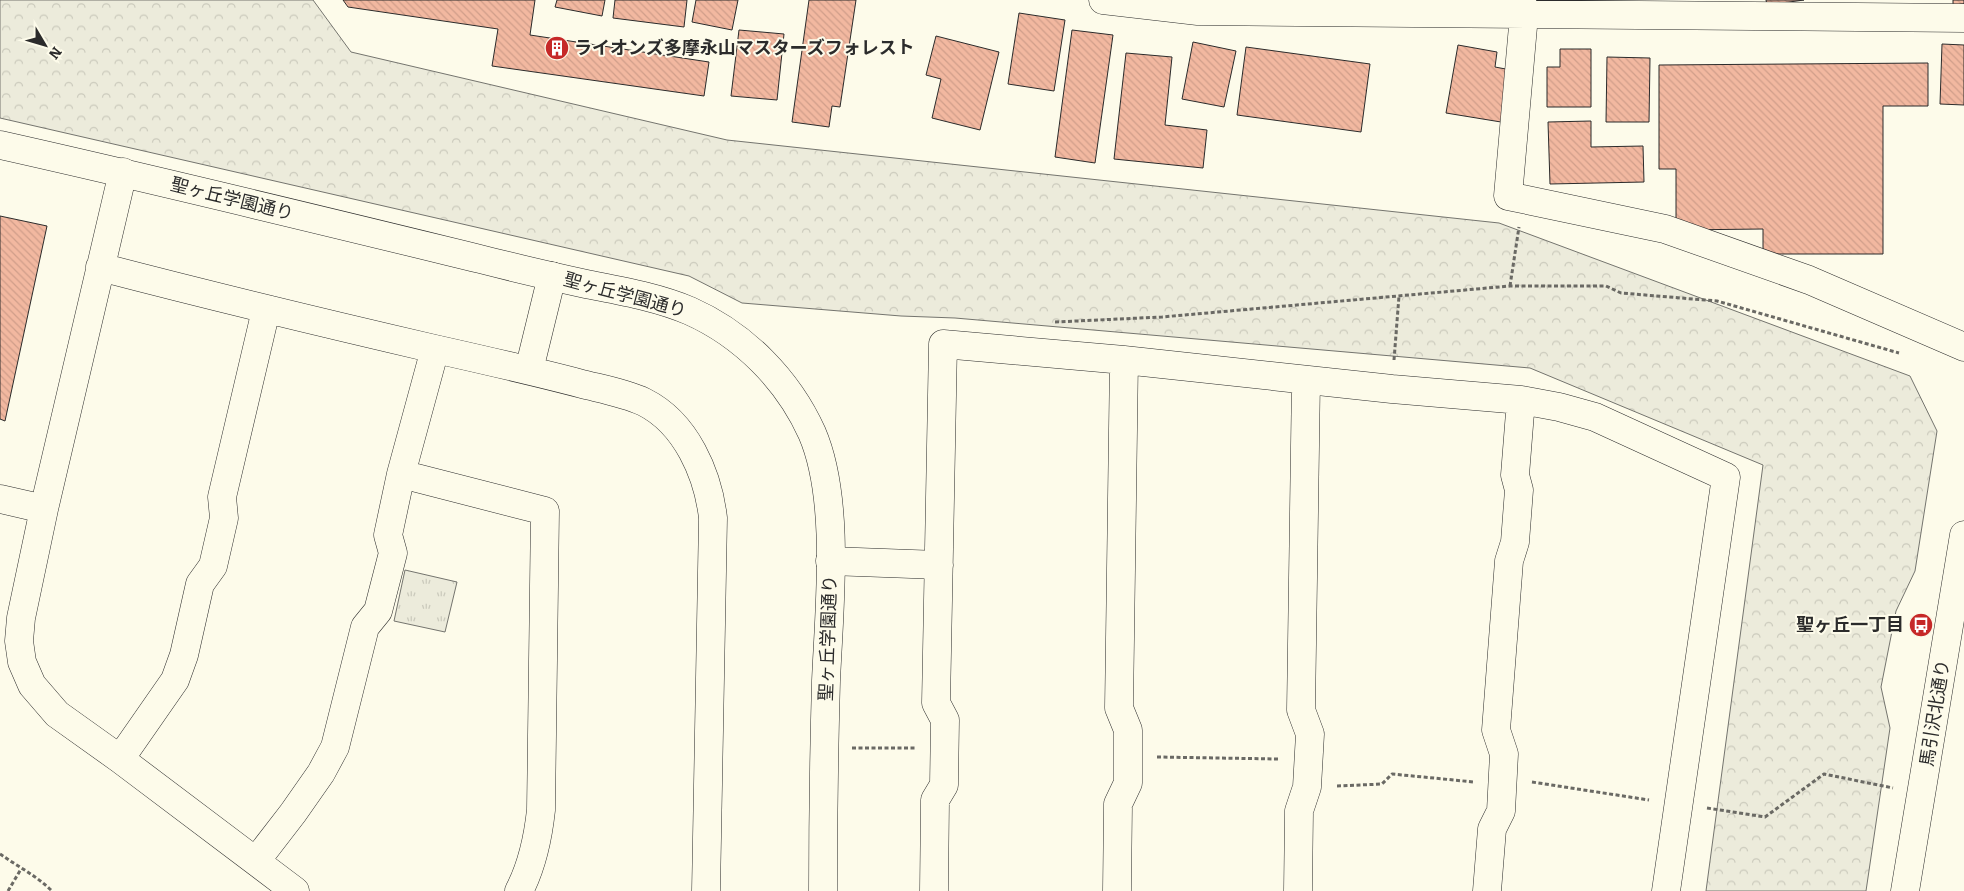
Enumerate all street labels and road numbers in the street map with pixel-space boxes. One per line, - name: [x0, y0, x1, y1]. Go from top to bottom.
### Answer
- street label: 聖ヶ丘学園通り: [168, 173, 296, 225]
- street label: 聖ヶ丘学園通り: [561, 268, 689, 322]
- street label: 聖ヶ丘学園通り: [815, 575, 841, 701]
- street label: 馬引沢北通り: [1916, 658, 1954, 768]

